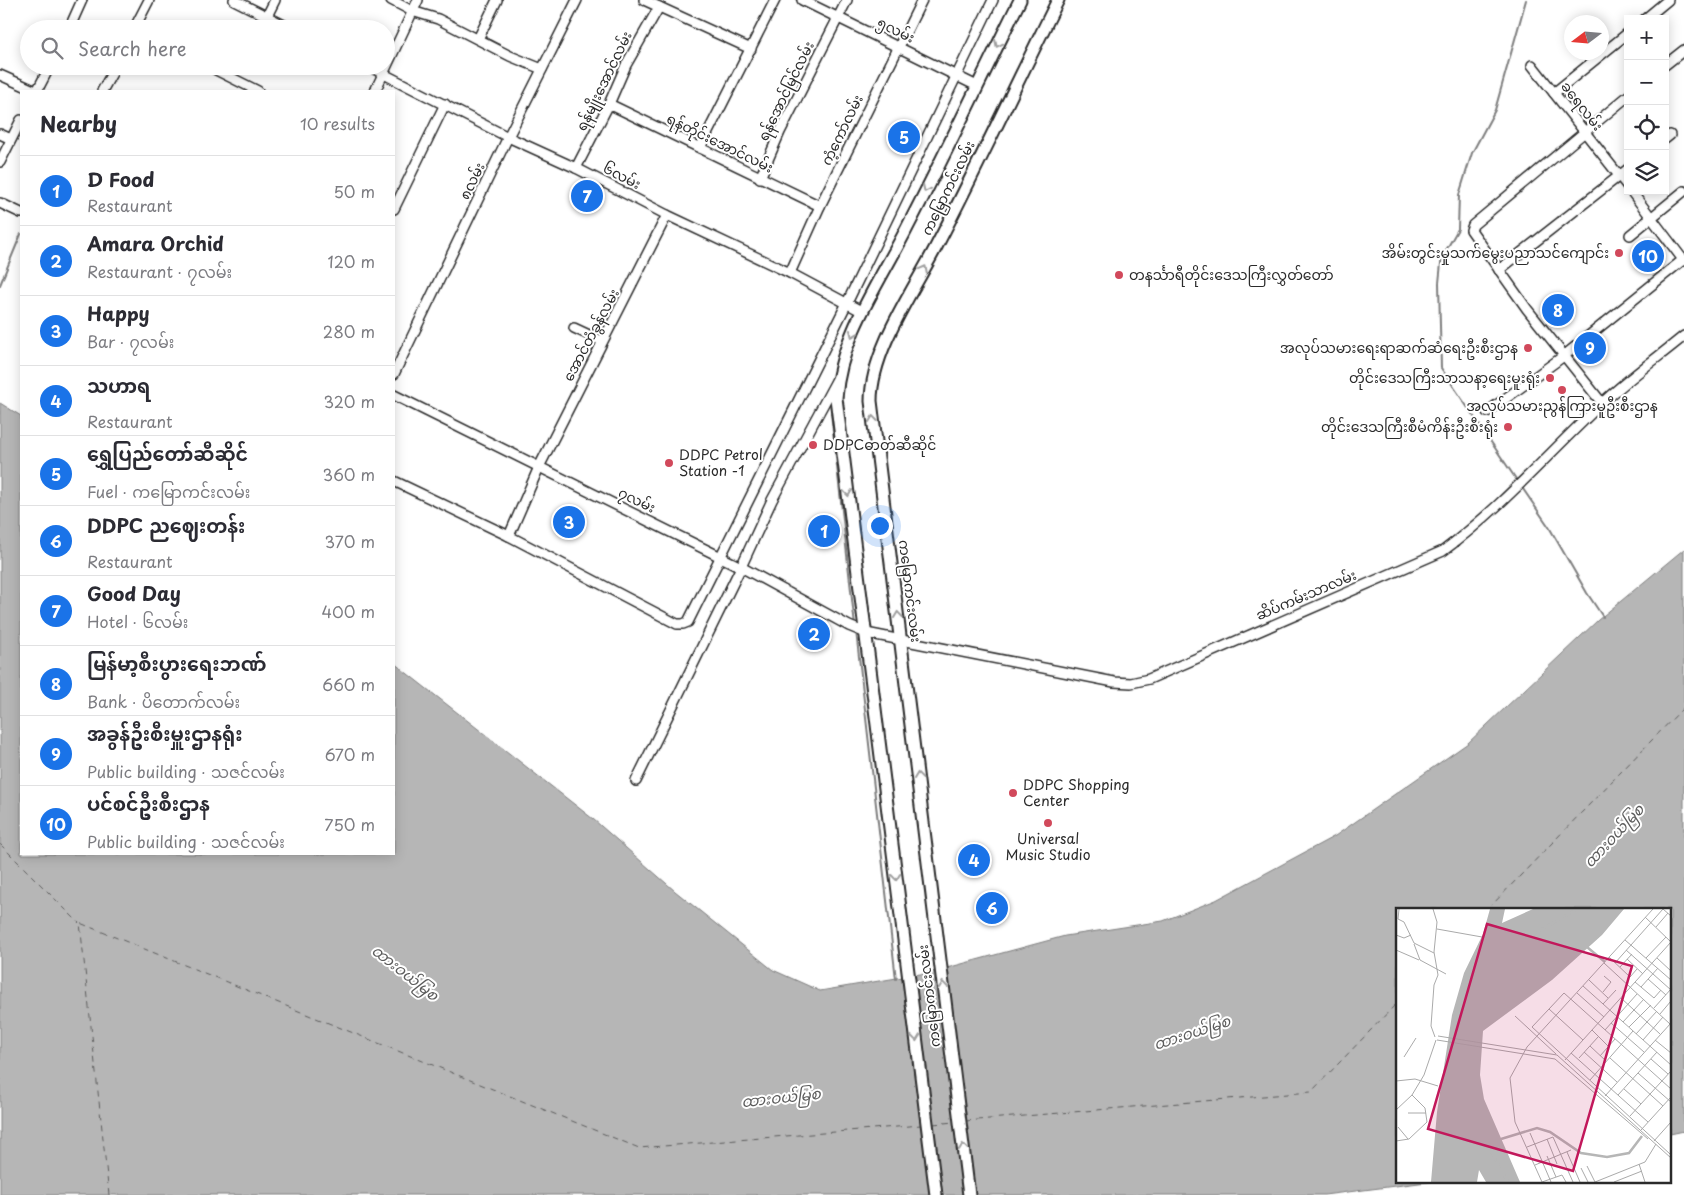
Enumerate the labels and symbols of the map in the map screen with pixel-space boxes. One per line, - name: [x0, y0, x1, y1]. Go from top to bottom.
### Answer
- street label: ၅လမ်း: [873, 11, 919, 49]
- north arrow: [1564, 15, 1609, 60]
- street label: ရန်မျိုးအောင်လမ်း: [570, 27, 639, 135]
- street label: ရန်အောင်မြင်လမ်း: [752, 37, 821, 145]
- one-way arrow: [994, 39, 1004, 48]
- street label: ခရေလမ်း: [1555, 76, 1608, 136]
- street label: ကံ့ကော်လမ်း: [815, 91, 868, 169]
- street label: ရန်တိုင်းအောင်လမ်း: [662, 108, 777, 179]
- pin: 5: [888, 118, 920, 156]
- street label: ကမြောကင်းလမ်း: [915, 137, 981, 240]
- street label: ၆လမ်း: [600, 157, 645, 194]
- street label: ၈လမ်း: [454, 159, 490, 203]
- pin: 7: [571, 177, 603, 215]
- one-way arrow: [922, 184, 932, 193]
- pin: 10: [1632, 237, 1664, 275]
- place label: အိမ်းတွင်းမှုသက်မွေးပညာသင်ကျောင်း: [1382, 242, 1609, 265]
- marker: အိမ်းတွင်းမှုသက်မွေးပညာသင်ကျောင်း: [1613, 247, 1625, 259]
- place label: တနင်္သာရီတိုင်းဒေသကြီးလွှတ်တော်: [1129, 264, 1334, 287]
- one-way arrow: [918, 265, 928, 274]
- marker: တနင်္သာရီတိုင်းဒေသကြီးလွှတ်တော်: [1113, 269, 1125, 281]
- street label: အောင်တံခွန်လမ်း: [557, 285, 626, 386]
- pin: 8: [1542, 291, 1574, 329]
- one-way arrow: [848, 329, 859, 338]
- pin: 9: [1574, 329, 1606, 367]
- place label: အလုပ်သမားရေးရာဆက်ဆံရေးဦးစီးဌာန: [1280, 337, 1518, 360]
- marker: အလုပ်သမားရေးရာဆက်ဆံရေးဦးစီးဌာန: [1522, 342, 1534, 354]
- place label: တိုင်းဒေသကြီးသာသနာ့ရေးမူးရုံး: [1349, 367, 1540, 390]
- marker: တိုင်းဒေသကြီးသာသနာ့ရေးမူးရုံး: [1544, 372, 1556, 384]
- marker: အလုပ်သမားညွန်ကြားမူဦးစီးဌာန: [1556, 384, 1568, 396]
- place label: အလုပ်သမားညွန်ကြားမူဦးစီးဌာန: [1466, 395, 1658, 418]
- one-way arrow: [868, 415, 879, 423]
- place label: တိုင်းဒေသကြီးစီမံကိန်းဦးစီးရုံး: [1321, 416, 1498, 439]
- marker: တိုင်းဒေသကြီးစီမံကိန်းဦးစီးရုံး: [1502, 421, 1514, 433]
- place label: DDPCဓာတ်ဆီဆိုင်: [823, 434, 936, 457]
- marker: DDPCဓာတ်ဆီဆိုင်: [807, 439, 819, 451]
- place label: DDPC Petrol Station -1: [679, 444, 763, 481]
- marker: DDPC Petrol Station -1: [663, 457, 675, 469]
- street label: ၇လမ်း: [614, 482, 659, 519]
- one-way arrow: [842, 490, 853, 498]
- pin: 3: [553, 503, 585, 541]
- pin: 1: [808, 512, 840, 550]
- your location: [867, 513, 893, 539]
- street label: ကမြောကင်းလမ်း: [892, 538, 927, 644]
- street label: ဆိပ်ကမ်းသာလမ်း: [1252, 564, 1359, 625]
- one-way arrow: [893, 611, 904, 619]
- pin: 2: [798, 615, 830, 653]
- one-way arrow: [913, 772, 923, 781]
- place label: DDPC Shopping Center: [1023, 774, 1130, 811]
- marker: DDPC Shopping Center: [1007, 787, 1019, 799]
- water label: ထားဝယ်မြစ: [1577, 797, 1651, 873]
- marker: Universal Music Studio: [1042, 817, 1054, 829]
- place label: Universal Music Studio: [1006, 828, 1091, 865]
- pin: 4: [958, 841, 990, 879]
- one-way arrow: [890, 873, 901, 881]
- pin: 6: [976, 889, 1008, 927]
- inset map: [1396, 908, 1672, 1182]
- water label: ထားဝယ်မြစ: [366, 938, 445, 1007]
- street label: ကမြောကင်းလမ်း: [912, 943, 947, 1049]
- one-way arrow: [938, 981, 949, 989]
- water label: ထားဝယ်မြစ: [1150, 1008, 1234, 1057]
- one-way arrow: [910, 1035, 921, 1043]
- water label: ထားဝယ်မြစ: [740, 1081, 823, 1114]
- one-way arrow: [958, 1142, 969, 1150]

